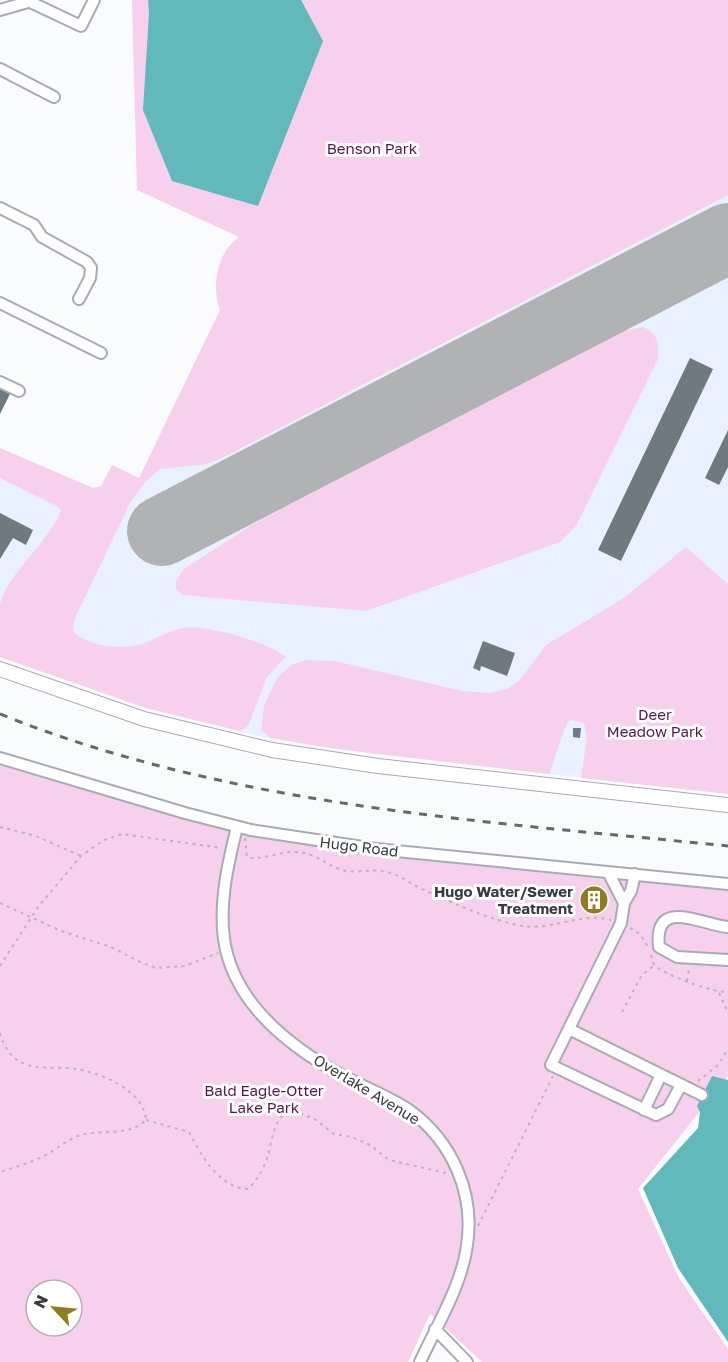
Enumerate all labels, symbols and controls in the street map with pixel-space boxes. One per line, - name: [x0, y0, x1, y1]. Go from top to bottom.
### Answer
- park label: Benson Park: [327, 139, 418, 157]
- park label: Deer Meadow Park: [607, 705, 704, 740]
- street label: Hugo Road: [319, 832, 399, 860]
- place label: Hugo Water/Sewer Treatment: [434, 882, 573, 917]
- building icon: Hugo Water/Sewer Treatment: [578, 884, 610, 916]
- street label: Overlake Avenue: [311, 1050, 424, 1128]
- park label: Bald Eagle-Otter Lake Park: [204, 1081, 324, 1116]
- north arrow: [24, 1278, 84, 1338]
- text: N: [29, 1292, 52, 1311]

